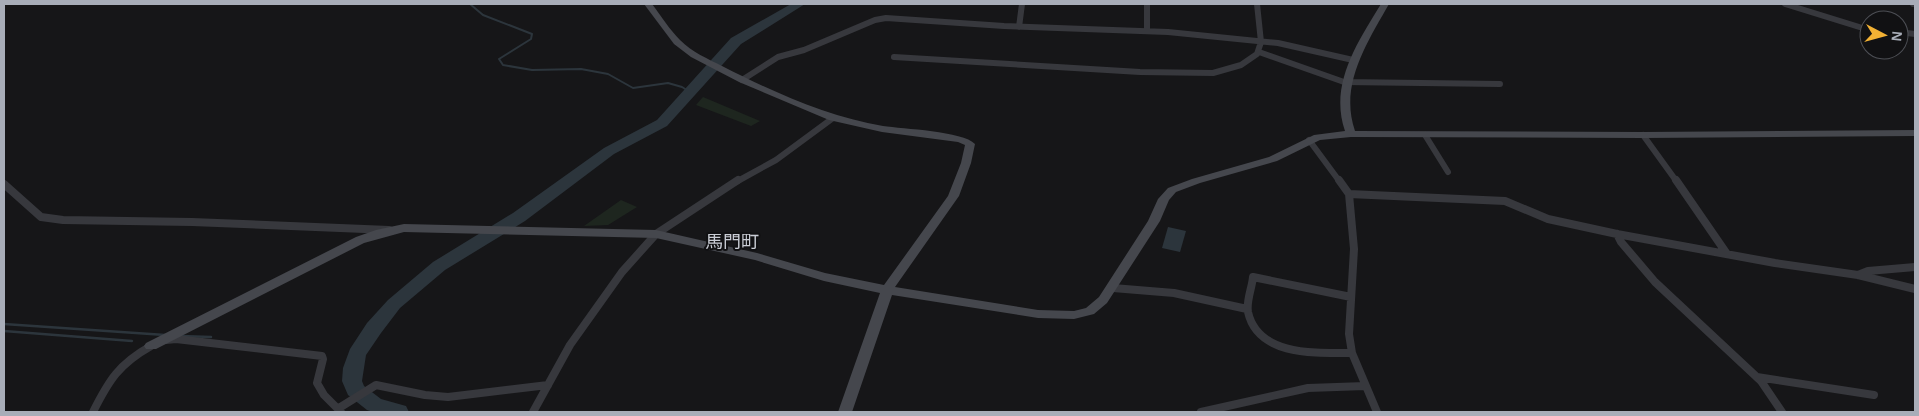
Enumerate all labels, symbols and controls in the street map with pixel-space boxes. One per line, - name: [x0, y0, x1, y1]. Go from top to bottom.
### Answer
- north arrow: [1859, 10, 1909, 60]
- text: N: [1888, 30, 1905, 42]
- district label: 馬門町: [705, 232, 759, 252]

